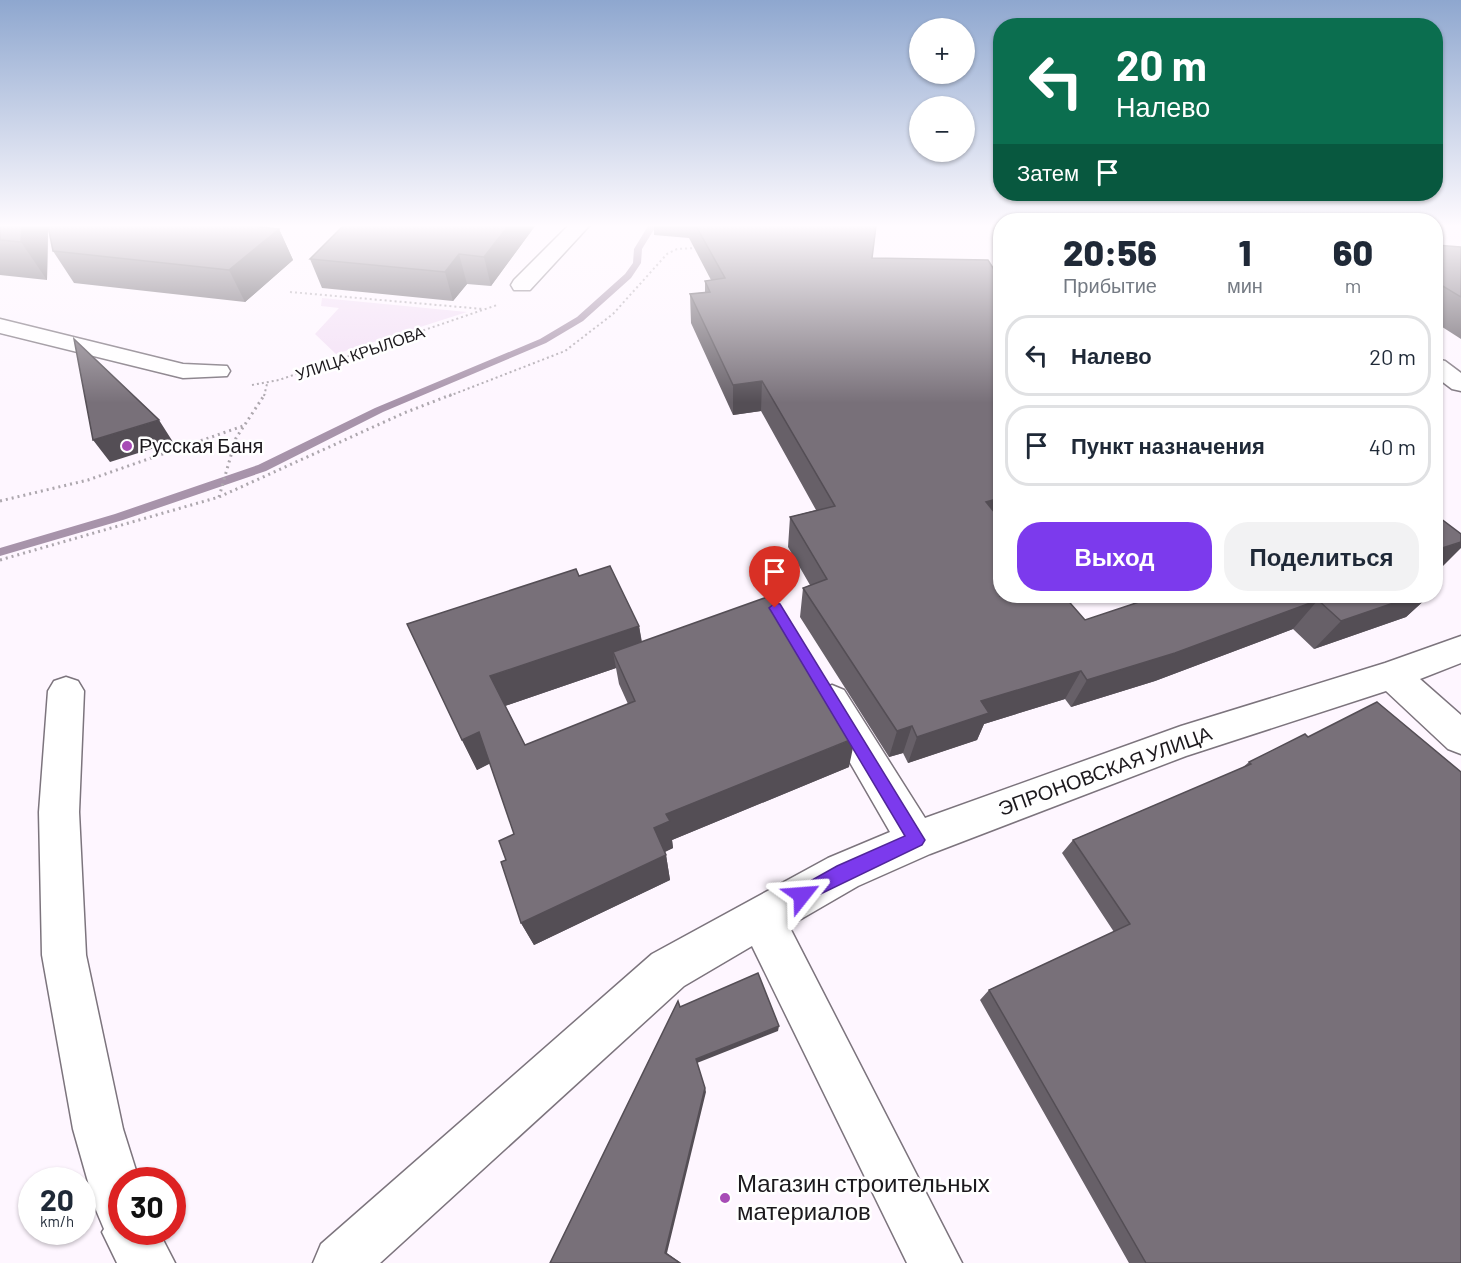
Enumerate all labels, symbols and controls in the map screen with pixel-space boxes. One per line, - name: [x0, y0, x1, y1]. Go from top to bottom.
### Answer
- map controls: [909, 18, 975, 162]
- button: +: [909, 18, 975, 84]
- text: 20 m: [1116, 39, 1207, 89]
- icon: left: [1017, 42, 1095, 120]
- text: Налево: [1116, 90, 1210, 122]
- button: −: [909, 96, 975, 162]
- icon: arrive: [1091, 156, 1124, 189]
- text: Затем: [1017, 159, 1079, 185]
- text: 20:56: [1063, 230, 1157, 273]
- text: 1: [1239, 230, 1251, 273]
- text: 60: [1333, 230, 1373, 273]
- text: Прибытие: [1063, 273, 1157, 297]
- text: мин: [1227, 273, 1263, 297]
- text: m: [1345, 273, 1361, 297]
- street label: УЛИЦА КРЫЛОВА: [293, 321, 427, 384]
- icon: left: [1020, 339, 1053, 372]
- text: Налево: [1071, 342, 1152, 368]
- text: 20 m: [1369, 343, 1416, 369]
- icon: arrive: [1020, 429, 1053, 462]
- text: Пункт назначения: [1071, 432, 1265, 458]
- place label: Русская Баня: [139, 433, 263, 457]
- text: 40 m: [1369, 433, 1416, 459]
- marker: Русская Баня: [120, 439, 134, 453]
- button: Выход: [1017, 522, 1212, 591]
- button: Поделиться: [1224, 522, 1419, 591]
- pin: [749, 546, 800, 608]
- icon: arrive: [758, 555, 791, 588]
- street label: ЭПРОНОВСКАЯ УЛИЦА: [995, 720, 1215, 820]
- position arrow: [770, 863, 834, 927]
- speed limit sign: 30: [108, 1167, 186, 1245]
- place label: Магазин строительных материалов: [737, 1168, 990, 1225]
- text: 20: [40, 1181, 74, 1217]
- marker: Магазин строительных материалов: [718, 1191, 732, 1205]
- text: km/h: [40, 1212, 74, 1230]

